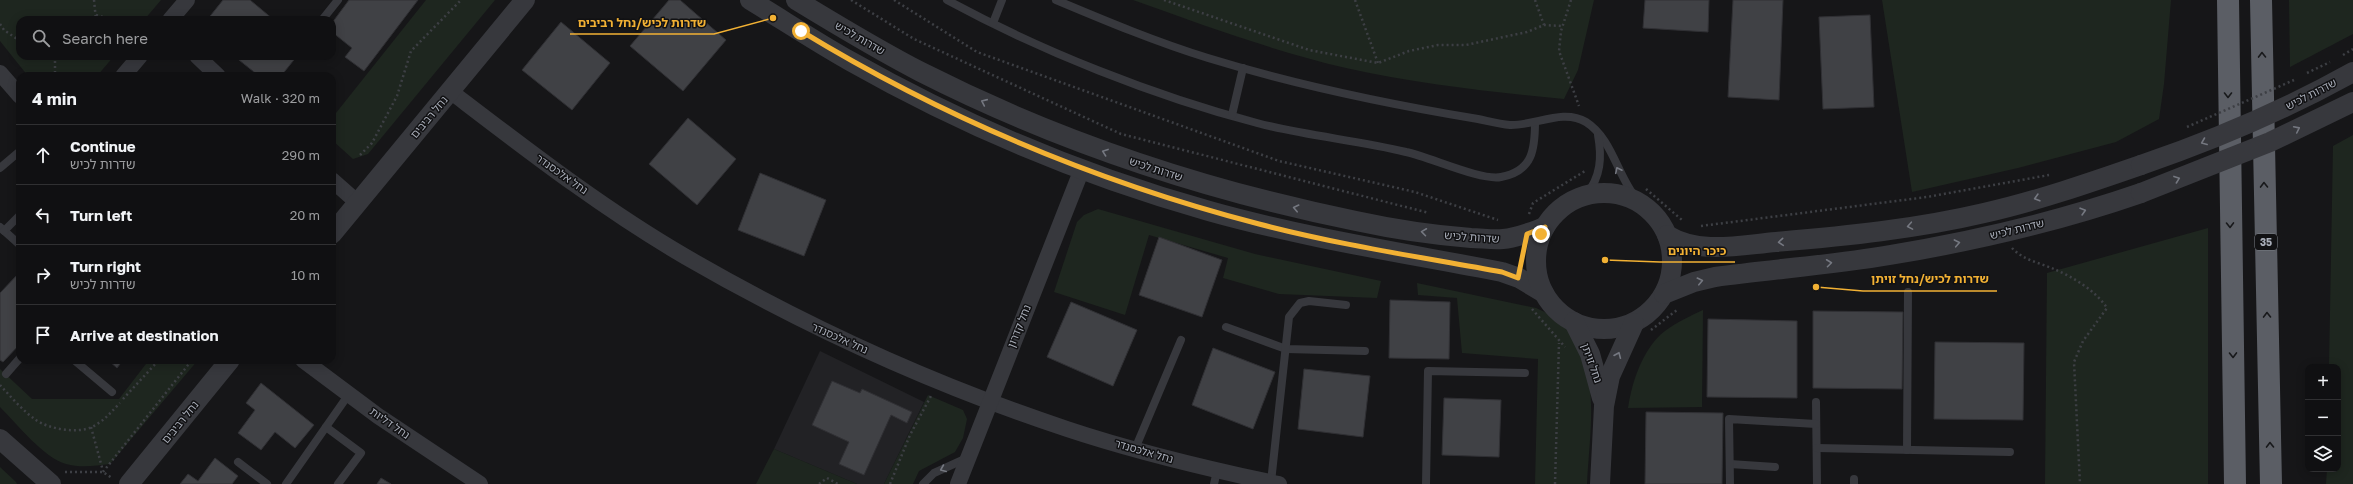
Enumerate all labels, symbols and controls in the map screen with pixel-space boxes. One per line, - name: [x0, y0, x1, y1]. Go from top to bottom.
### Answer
- callout: שדרות לכיש/נחל רביבים: [570, 10, 714, 34]
- text: שדרות לכיש/נחל רביבים: [578, 15, 706, 30]
- search box: [16, 16, 336, 60]
- street label: שדרות לכיש: [833, 18, 887, 57]
- route start: [792, 22, 810, 40]
- icon: search: [30, 27, 52, 49]
- text: Search here: [62, 29, 148, 47]
- one-way arrow: [2258, 52, 2266, 58]
- street label: שדרות לכיש: [2283, 75, 2338, 112]
- text: 4 min: [32, 88, 77, 109]
- text: Walk · 320 m: [241, 90, 320, 106]
- one-way arrow: [2224, 92, 2232, 98]
- street label: נחל רביבים: [407, 93, 450, 140]
- one-way arrow: [981, 99, 989, 107]
- one-way arrow: [2293, 126, 2300, 134]
- text: Continue: [70, 137, 136, 155]
- one-way arrow: [2201, 138, 2208, 146]
- icon: ahead: [32, 144, 54, 166]
- text: 290 m: [282, 147, 320, 163]
- one-way arrow: [1101, 148, 1108, 156]
- street label: נחל אלכסנדר: [534, 151, 591, 196]
- street label: שדרות לכיש: [1128, 154, 1184, 183]
- text: שדרות לכיש: [70, 156, 135, 172]
- one-way arrow: [1615, 167, 1623, 174]
- one-way arrow: [2174, 176, 2181, 184]
- one-way arrow: [2260, 182, 2268, 188]
- one-way arrow: [2033, 193, 2040, 202]
- icon: left: [32, 204, 54, 226]
- one-way arrow: [1293, 205, 1300, 213]
- text: Turn left: [70, 206, 132, 224]
- text: 20 m: [290, 207, 320, 223]
- one-way arrow: [2080, 207, 2087, 216]
- street label: שדרות לכיש: [1988, 216, 2045, 242]
- one-way arrow: [1907, 222, 1913, 230]
- one-way arrow: [2226, 222, 2234, 228]
- route end: [1532, 225, 1550, 243]
- one-way arrow: [1421, 228, 1427, 237]
- street label: שדרות לכיש: [1444, 228, 1500, 245]
- road number: 35: [2255, 234, 2277, 250]
- one-way arrow: [1778, 237, 1784, 246]
- callout: כיכר היונים: [1660, 238, 1735, 262]
- one-way arrow: [1954, 239, 1961, 248]
- text: כיכר היונים: [1668, 243, 1726, 258]
- text: Turn right: [70, 257, 141, 275]
- one-way arrow: [1826, 259, 1832, 268]
- icon: right: [32, 264, 54, 286]
- text: 10 m: [291, 267, 320, 283]
- callout: שדרות לכיש/נחל זויתן: [1863, 267, 1997, 291]
- text: שדרות לכיש/נחל זויתן: [1871, 271, 1989, 286]
- text: שדרות לכיש: [70, 276, 135, 292]
- one-way arrow: [1697, 277, 1704, 285]
- street label: נחל קדרון: [1004, 302, 1033, 349]
- one-way arrow: [2263, 312, 2271, 318]
- street label: נחל אלכסנדר: [810, 319, 870, 356]
- icon: arrive: [32, 324, 54, 346]
- text: Arrive at destination: [70, 326, 219, 344]
- street label: נחל זויתן: [1579, 341, 1606, 384]
- one-way arrow: [1613, 352, 1621, 359]
- one-way arrow: [2228, 352, 2237, 358]
- map controls: [2305, 364, 2341, 472]
- button: +: [2305, 364, 2341, 400]
- street label: נחל רביבים: [159, 398, 201, 446]
- button: −: [2305, 400, 2341, 436]
- street label: נחל דליות: [368, 404, 413, 441]
- street label: נחל אלכסנדר: [1113, 436, 1175, 465]
- button: layers: [2305, 436, 2341, 472]
- one-way arrow: [2266, 442, 2274, 448]
- one-way arrow: [940, 464, 947, 472]

